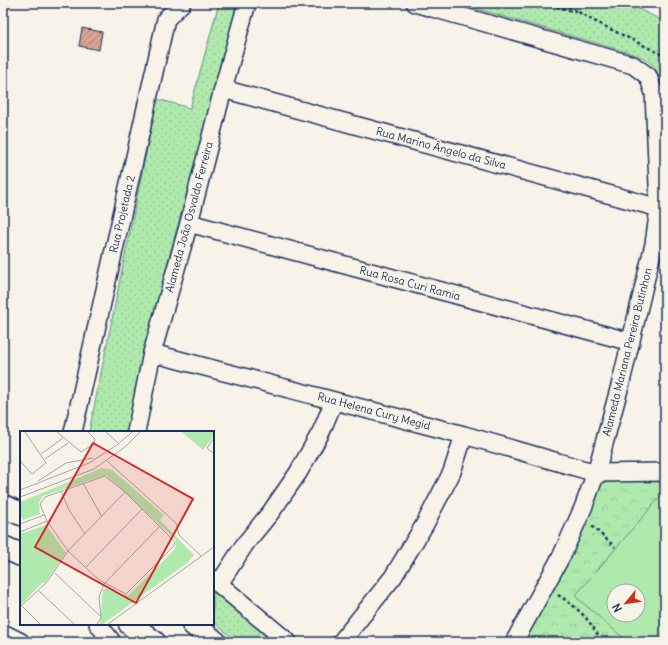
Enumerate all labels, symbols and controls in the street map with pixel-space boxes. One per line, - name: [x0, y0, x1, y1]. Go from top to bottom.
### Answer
- street label: Rua Marino Ângelo da Silva: [374, 123, 508, 172]
- street label: Alameda João Osvaldo Ferreira: [162, 140, 216, 294]
- street label: Rua Projetada 2: [106, 174, 138, 254]
- street label: Rua Rosa Curi Ramia: [358, 263, 462, 303]
- street label: Alameda Mariana Pereira Butinhon: [599, 266, 655, 438]
- street label: Rua Helena Cury Megid: [316, 389, 432, 433]
- inset map: [20, 431, 214, 625]
- north arrow: [606, 583, 646, 623]
- text: N: [609, 601, 625, 615]

